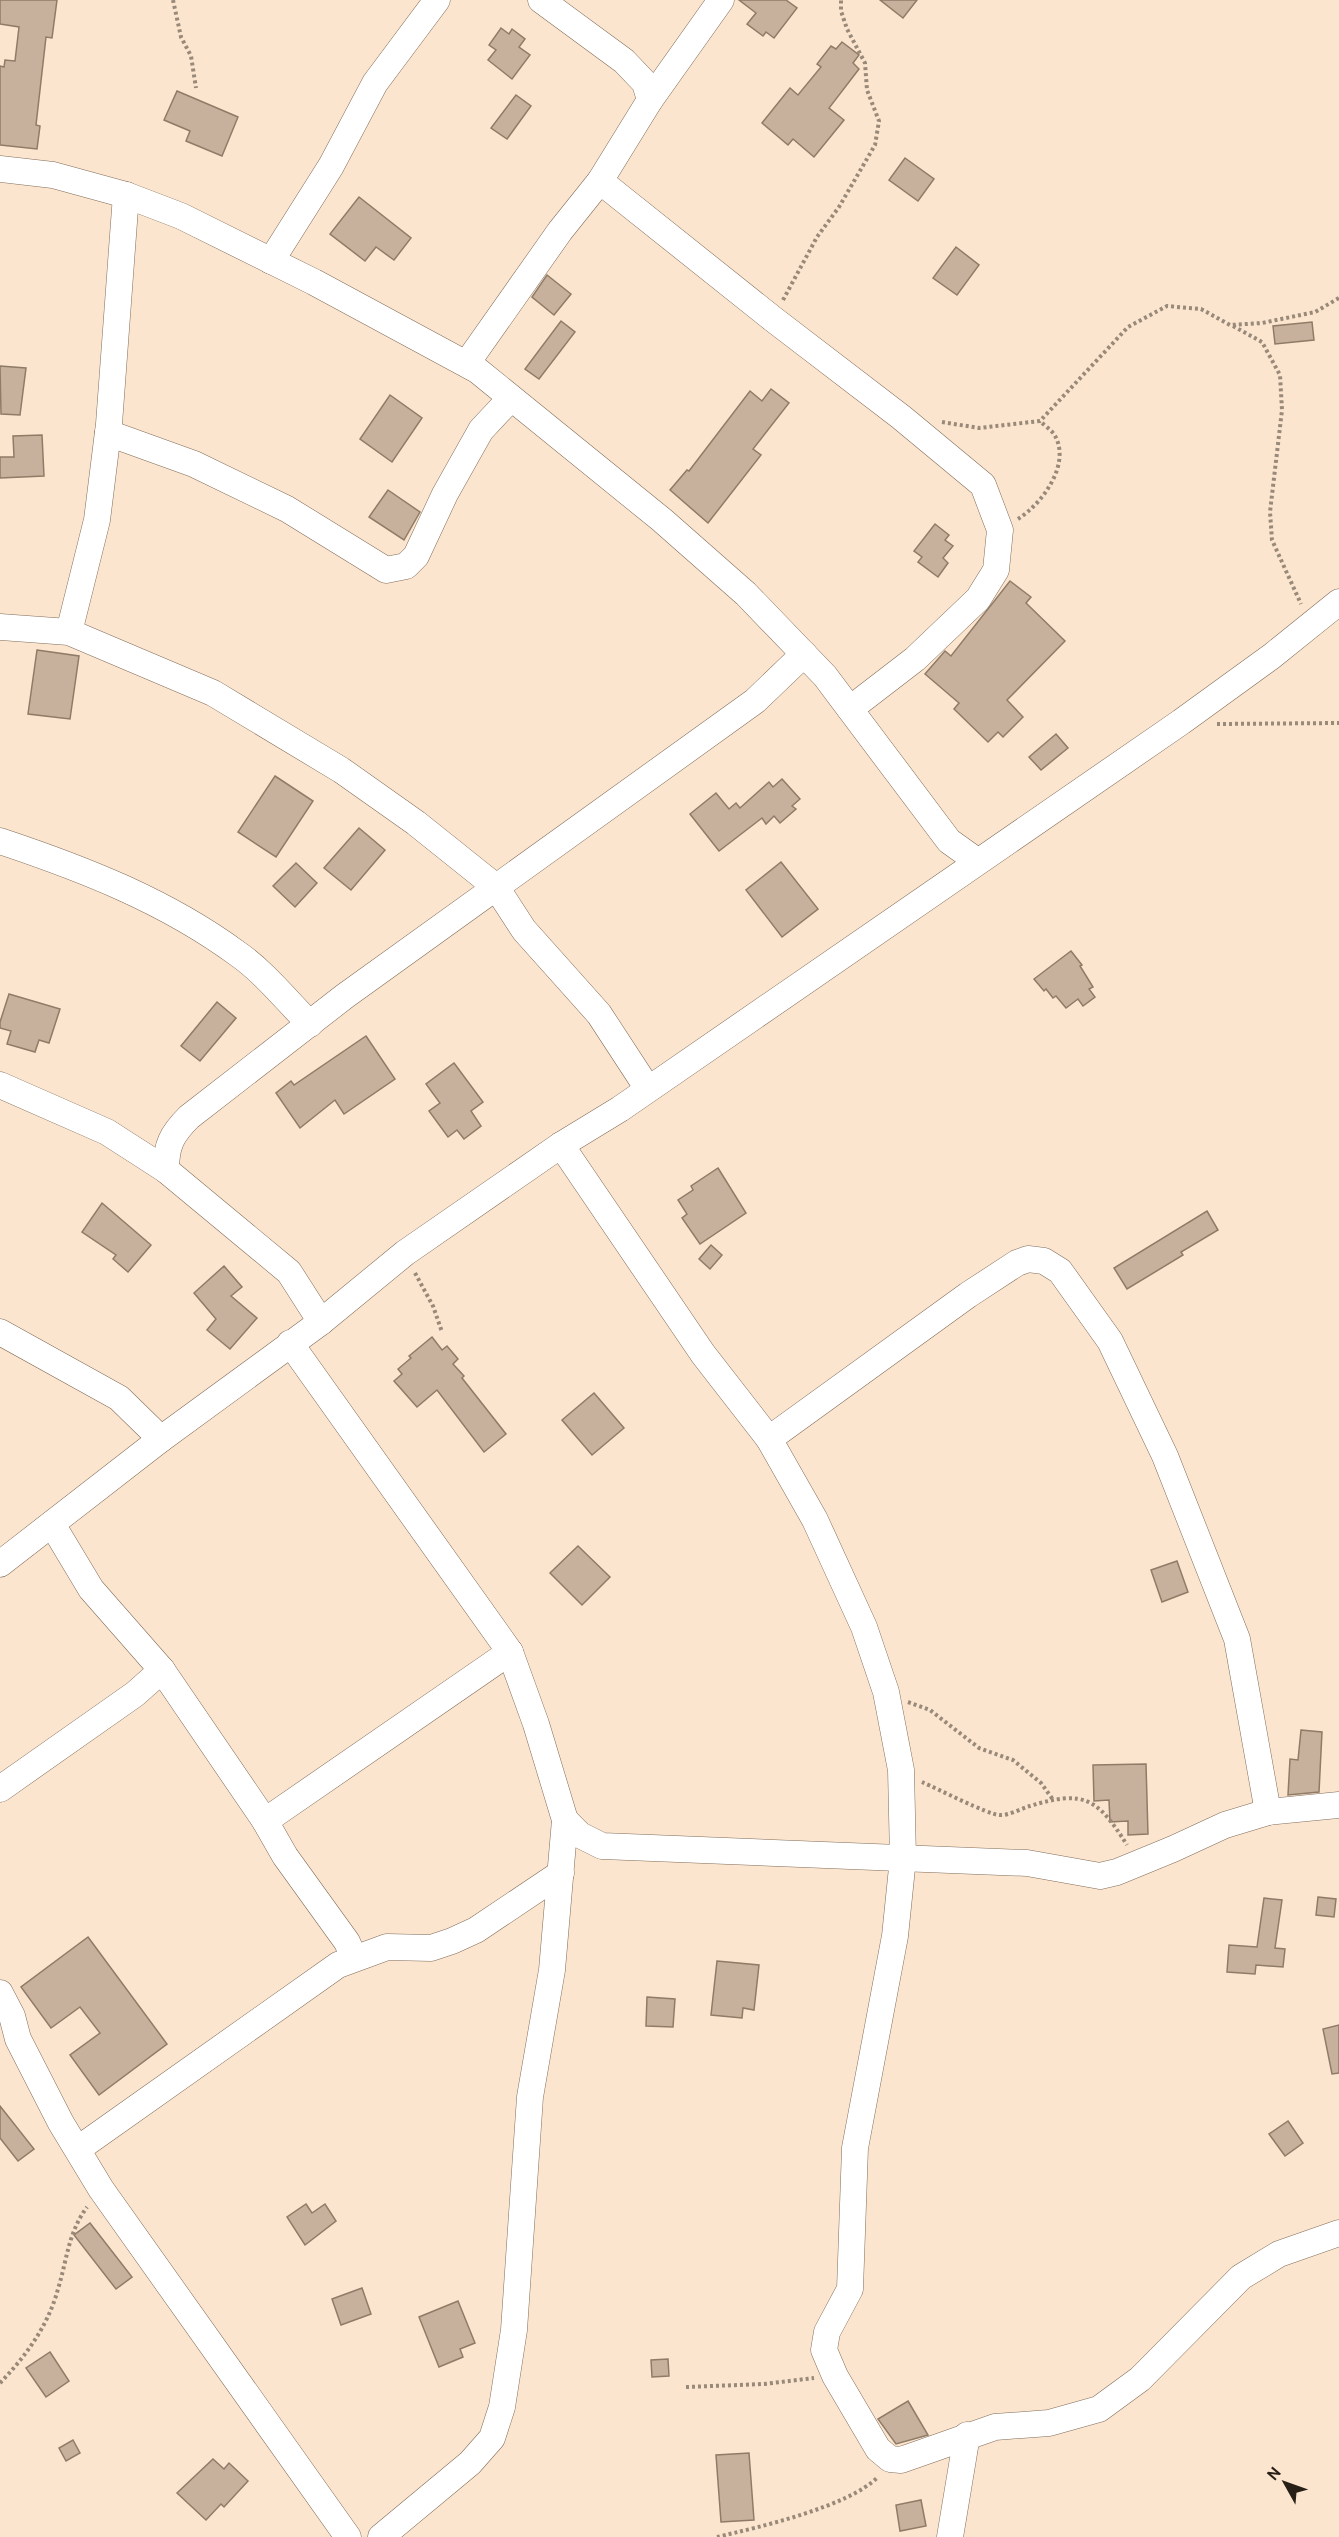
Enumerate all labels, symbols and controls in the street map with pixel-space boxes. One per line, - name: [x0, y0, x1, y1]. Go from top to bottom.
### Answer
- north arrow: [1255, 2453, 1315, 2513]
- text: N: [1263, 2463, 1285, 2484]

